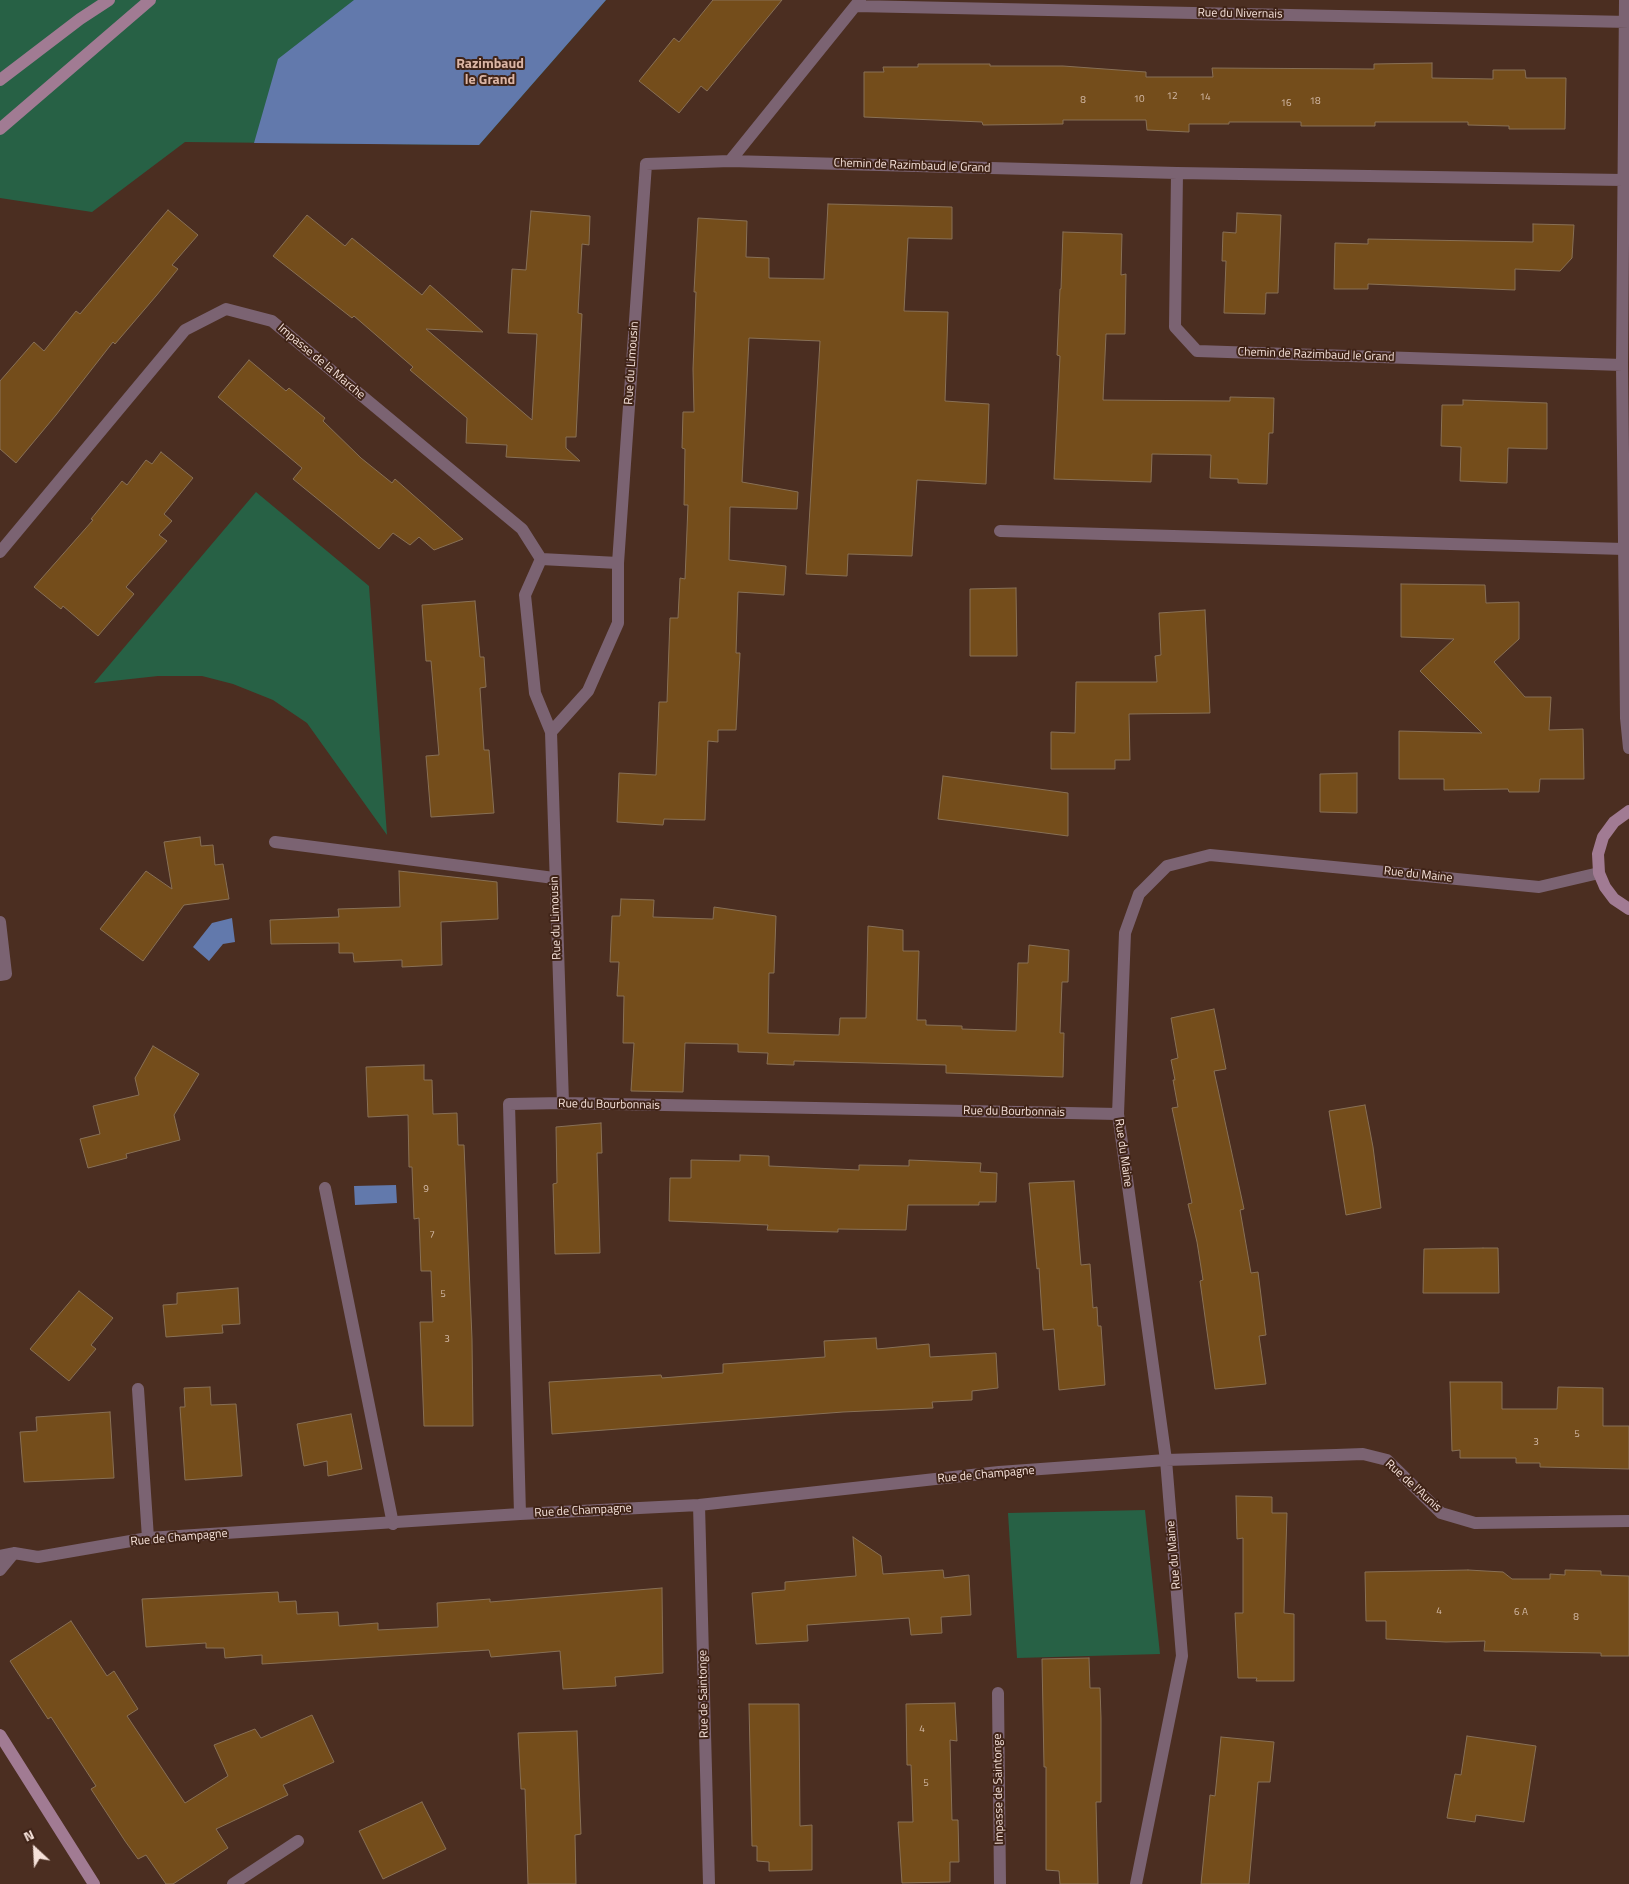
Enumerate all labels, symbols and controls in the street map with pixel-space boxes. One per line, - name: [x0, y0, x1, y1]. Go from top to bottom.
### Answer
- street label: Rue du Nivernais: [1197, 6, 1283, 22]
- district label: Razimbaud le Grand: [456, 57, 524, 90]
- house number: 12: [1166, 91, 1178, 103]
- house number: 14: [1199, 92, 1211, 104]
- house number: 10: [1133, 94, 1145, 106]
- house number: 8: [1080, 95, 1086, 107]
- house number: 18: [1309, 96, 1321, 108]
- house number: 16: [1280, 98, 1292, 110]
- street label: Chemin de Razimbaud le Grand: [833, 156, 991, 176]
- street label: Impasse de la Marche: [274, 321, 368, 403]
- street label: Rue du Limousin: [622, 321, 642, 405]
- street label: Chemin de Razimbaud le Grand: [1237, 345, 1395, 365]
- street label: Rue du Maine: [1383, 864, 1453, 886]
- street label: Rue du Limousin: [547, 876, 565, 960]
- street label: Rue du Bourbonnais: [558, 1097, 660, 1113]
- street label: Rue du Bourbonnais: [963, 1104, 1065, 1120]
- street label: Rue du Maine: [1111, 1118, 1135, 1188]
- house number: 9: [423, 1184, 429, 1196]
- house number: 7: [429, 1230, 435, 1242]
- house number: 5: [440, 1289, 446, 1301]
- house number: 3: [444, 1334, 450, 1346]
- house number: 5: [1574, 1429, 1580, 1441]
- house number: 3: [1533, 1437, 1539, 1449]
- street label: Rue de l'Aunis: [1382, 1457, 1444, 1515]
- street label: Rue de Champagne: [937, 1464, 1035, 1486]
- street label: Rue de Champagne: [534, 1501, 632, 1521]
- street label: Rue du Maine: [1164, 1520, 1184, 1590]
- street label: Rue de Champagne: [130, 1527, 228, 1549]
- house number: 4: [1436, 1606, 1442, 1618]
- house number: 6 A: [1514, 1607, 1528, 1619]
- house number: 8: [1573, 1612, 1579, 1624]
- street label: Rue de Saintonge: [696, 1650, 712, 1738]
- house number: 4: [919, 1724, 925, 1736]
- street label: Impasse de Saintonge: [991, 1733, 1007, 1845]
- house number: 5: [923, 1778, 929, 1790]
- text: N: [20, 1823, 37, 1847]
- north arrow: [10, 1824, 60, 1874]

